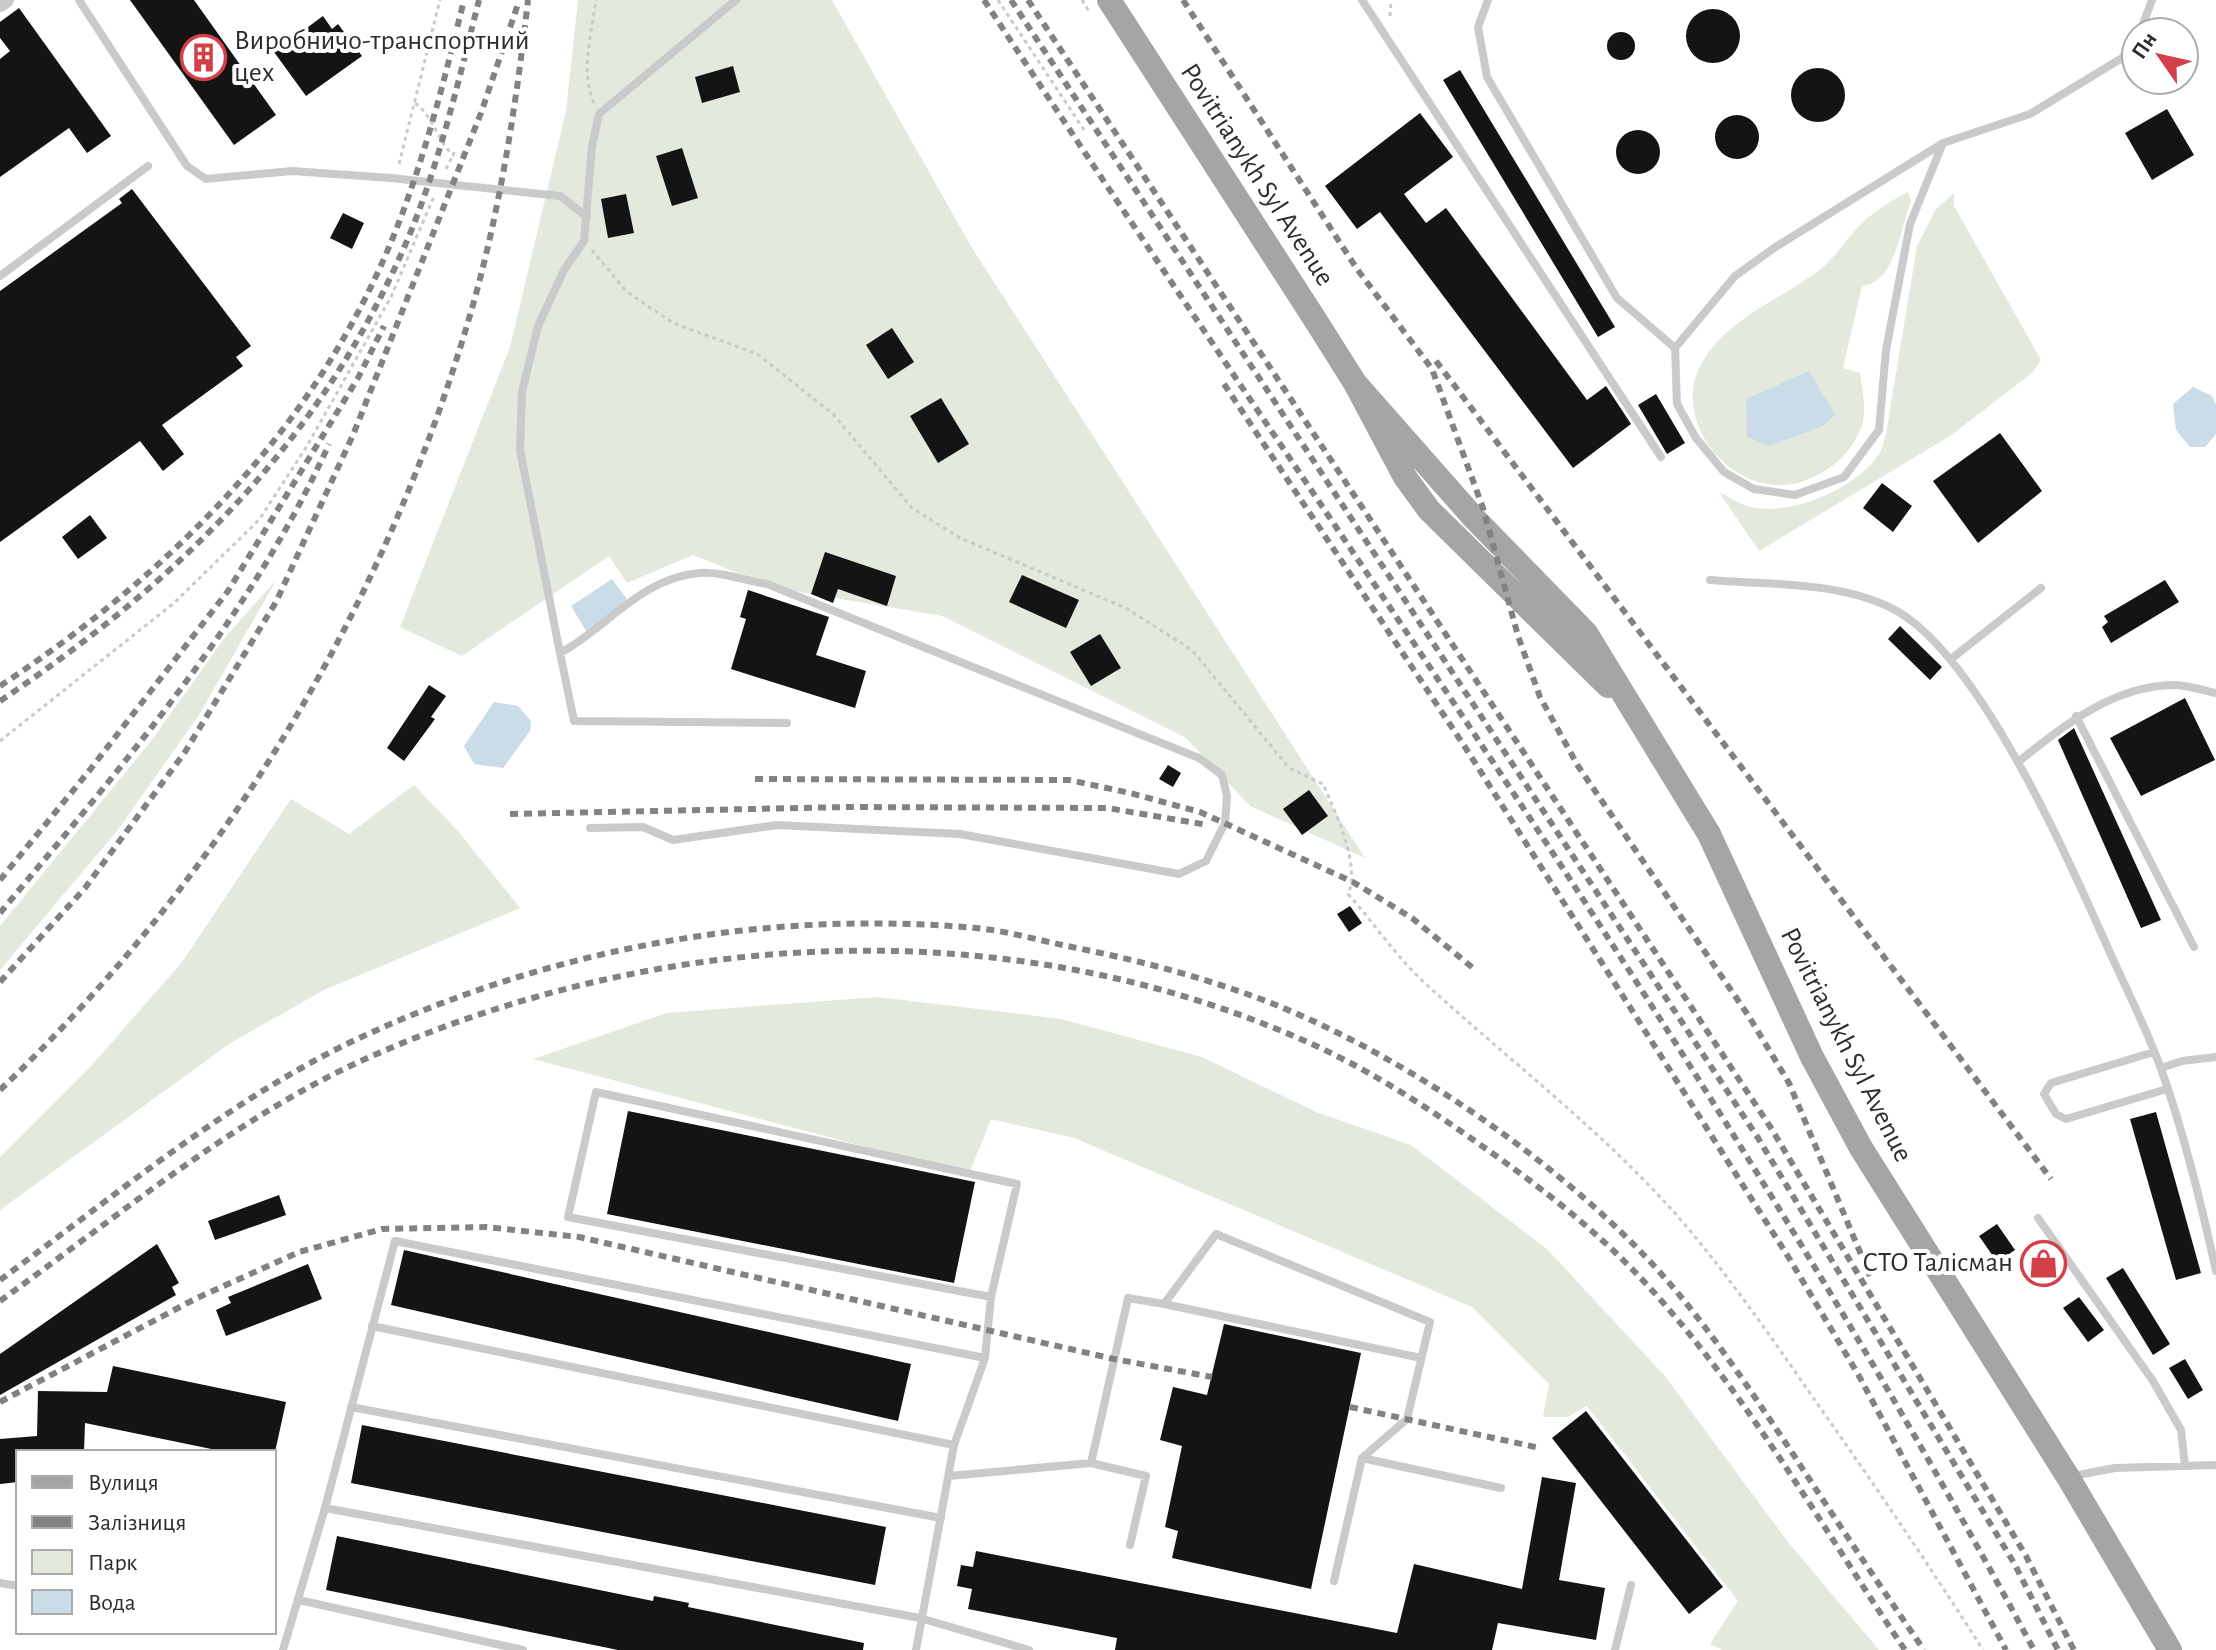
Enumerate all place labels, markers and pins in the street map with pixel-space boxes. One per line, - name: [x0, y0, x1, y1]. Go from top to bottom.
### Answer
- place label: Виробничо-транспортний цех: [234, 27, 530, 87]
- building icon: Виробничо-транспортний цех: [179, 33, 227, 81]
- shop icon: СТО Талісман: [2020, 1239, 2068, 1287]
- place label: СТО Талісман: [1862, 1249, 2013, 1277]

